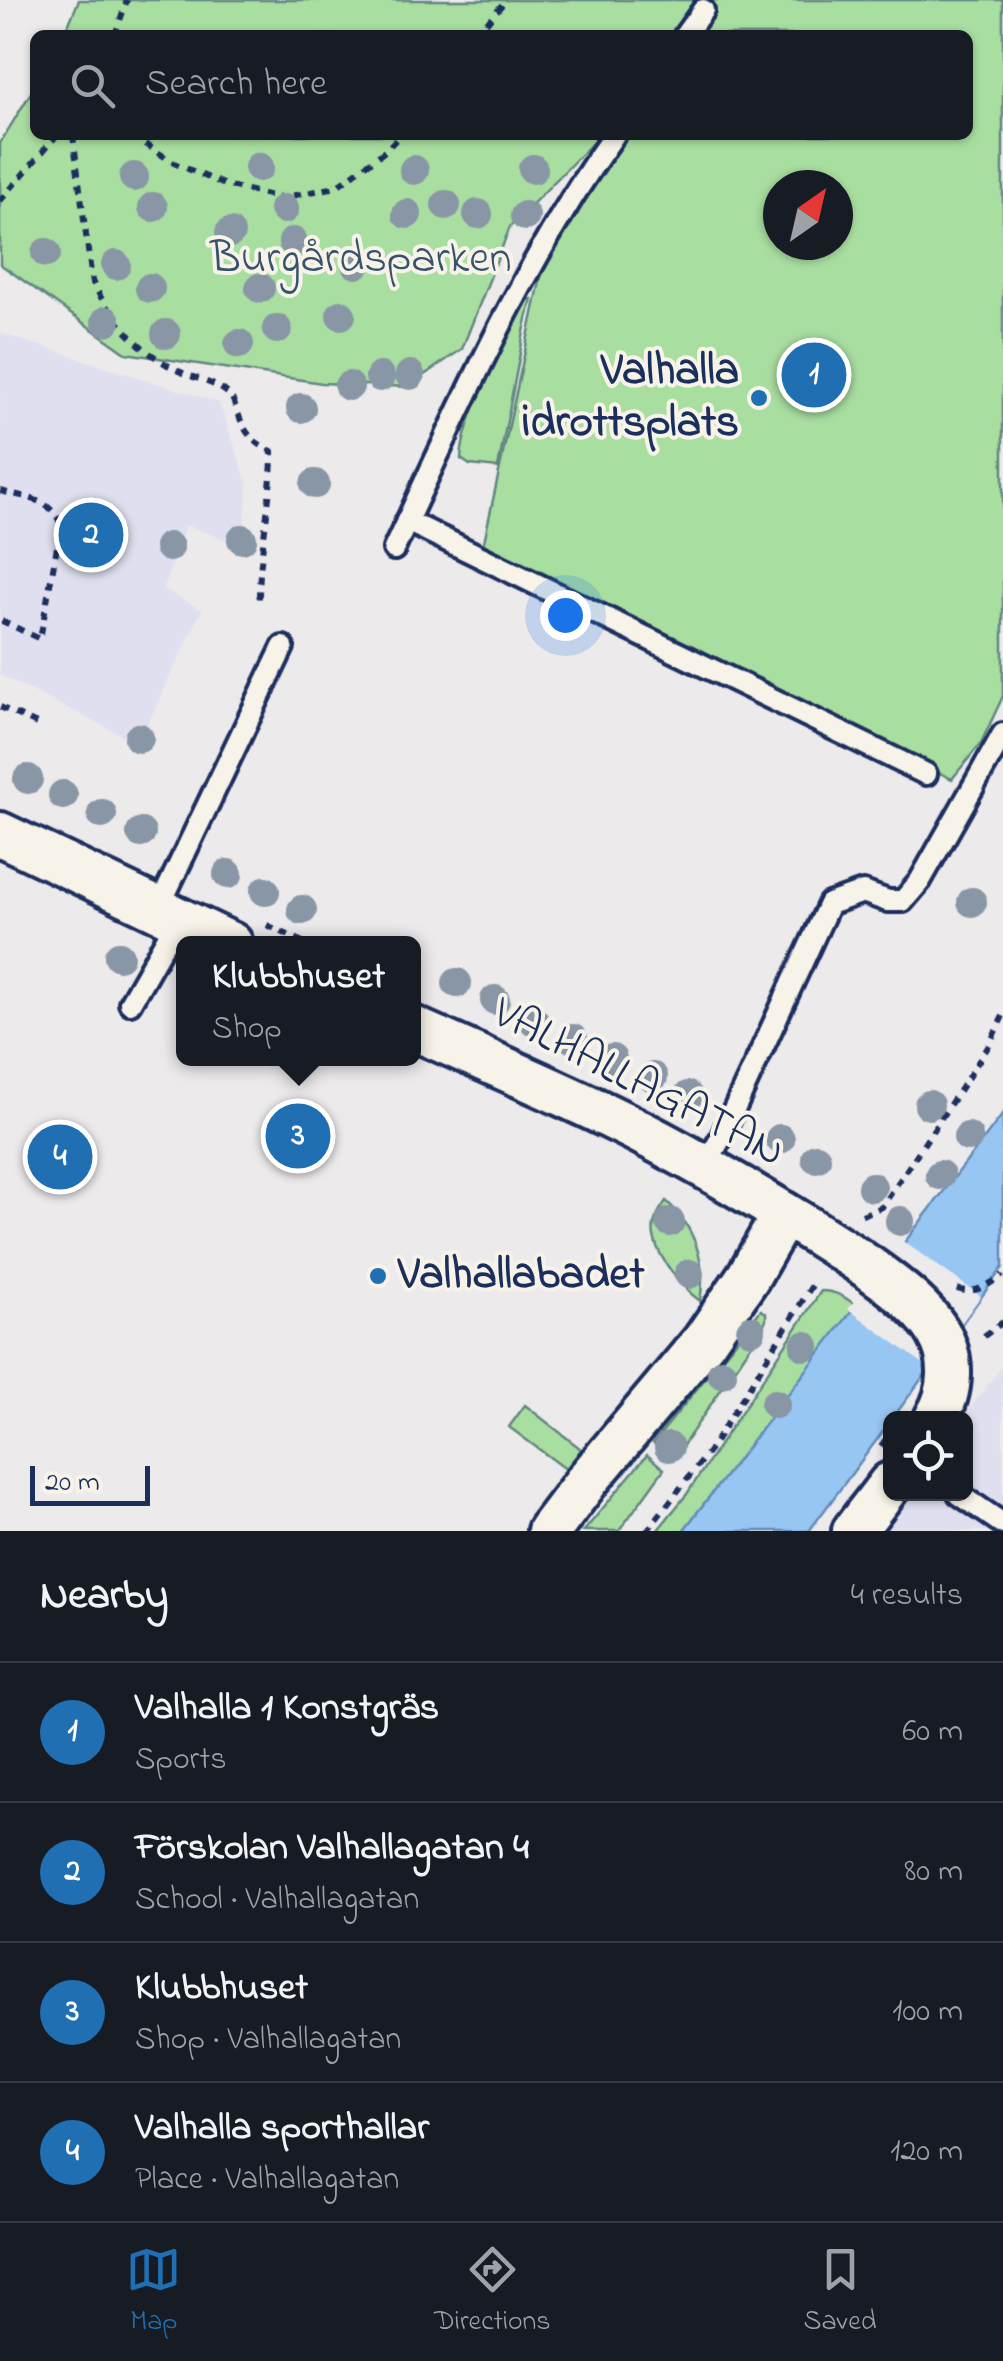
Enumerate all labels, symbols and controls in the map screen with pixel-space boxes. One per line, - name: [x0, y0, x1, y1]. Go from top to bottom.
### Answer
- search box: [30, 30, 973, 140]
- text: Search here: [145, 57, 327, 113]
- icon: search: [65, 58, 120, 113]
- north arrow: [763, 170, 853, 260]
- park label: Burgårdsparken: [209, 227, 512, 294]
- pin: 1: [782, 338, 846, 412]
- place label: Valhalla idrottsplats: [522, 339, 739, 457]
- marker: Valhalla idrottsplats: [748, 387, 770, 409]
- pin: 2: [58, 498, 124, 572]
- your location: [540, 590, 591, 641]
- popup: [176, 936, 421, 1066]
- text: Klubbhuset: [212, 950, 385, 1006]
- street label: VALHALLAGATAN: [479, 981, 796, 1186]
- text: Shop: [212, 1006, 282, 1053]
- pin: 3: [266, 1098, 330, 1174]
- pin: 4: [28, 1120, 92, 1194]
- place label: Valhallabadet: [397, 1243, 646, 1309]
- marker: Valhallabadet: [367, 1265, 389, 1287]
- map controls: [883, 1411, 973, 1501]
- button: locate: [883, 1411, 973, 1501]
- scale bar: [30, 1461, 150, 1506]
- text: 20 m: [45, 1463, 100, 1504]
- text: Nearby: [40, 1566, 168, 1627]
- text: 4 results: [851, 1573, 963, 1620]
- text: Valhalla 1 Konstgräs: [135, 1681, 439, 1737]
- text: 1: [67, 1709, 78, 1756]
- text: 60 m: [902, 1709, 963, 1756]
- text: Sports: [135, 1737, 227, 1784]
- text: Förskolan Valhallagatan 4: [135, 1821, 529, 1877]
- text: 2: [65, 1849, 80, 1896]
- text: 80 m: [904, 1849, 963, 1896]
- text: School · Valhallagatan: [135, 1877, 419, 1924]
- text: Klubbhuset: [135, 1961, 308, 2017]
- text: 3: [66, 1989, 79, 2036]
- text: 100 m: [892, 1989, 963, 2036]
- text: Shop · Valhallagatan: [135, 2017, 401, 2064]
- text: Valhalla sporthallar: [135, 2101, 429, 2157]
- text: 4: [66, 2129, 79, 2176]
- text: 120 m: [890, 2129, 963, 2176]
- text: Place · Valhallagatan: [135, 2157, 399, 2204]
- tab: Map: [126, 2242, 181, 2343]
- tab: Directions: [434, 2242, 551, 2343]
- tab: Saved: [804, 2242, 877, 2343]

